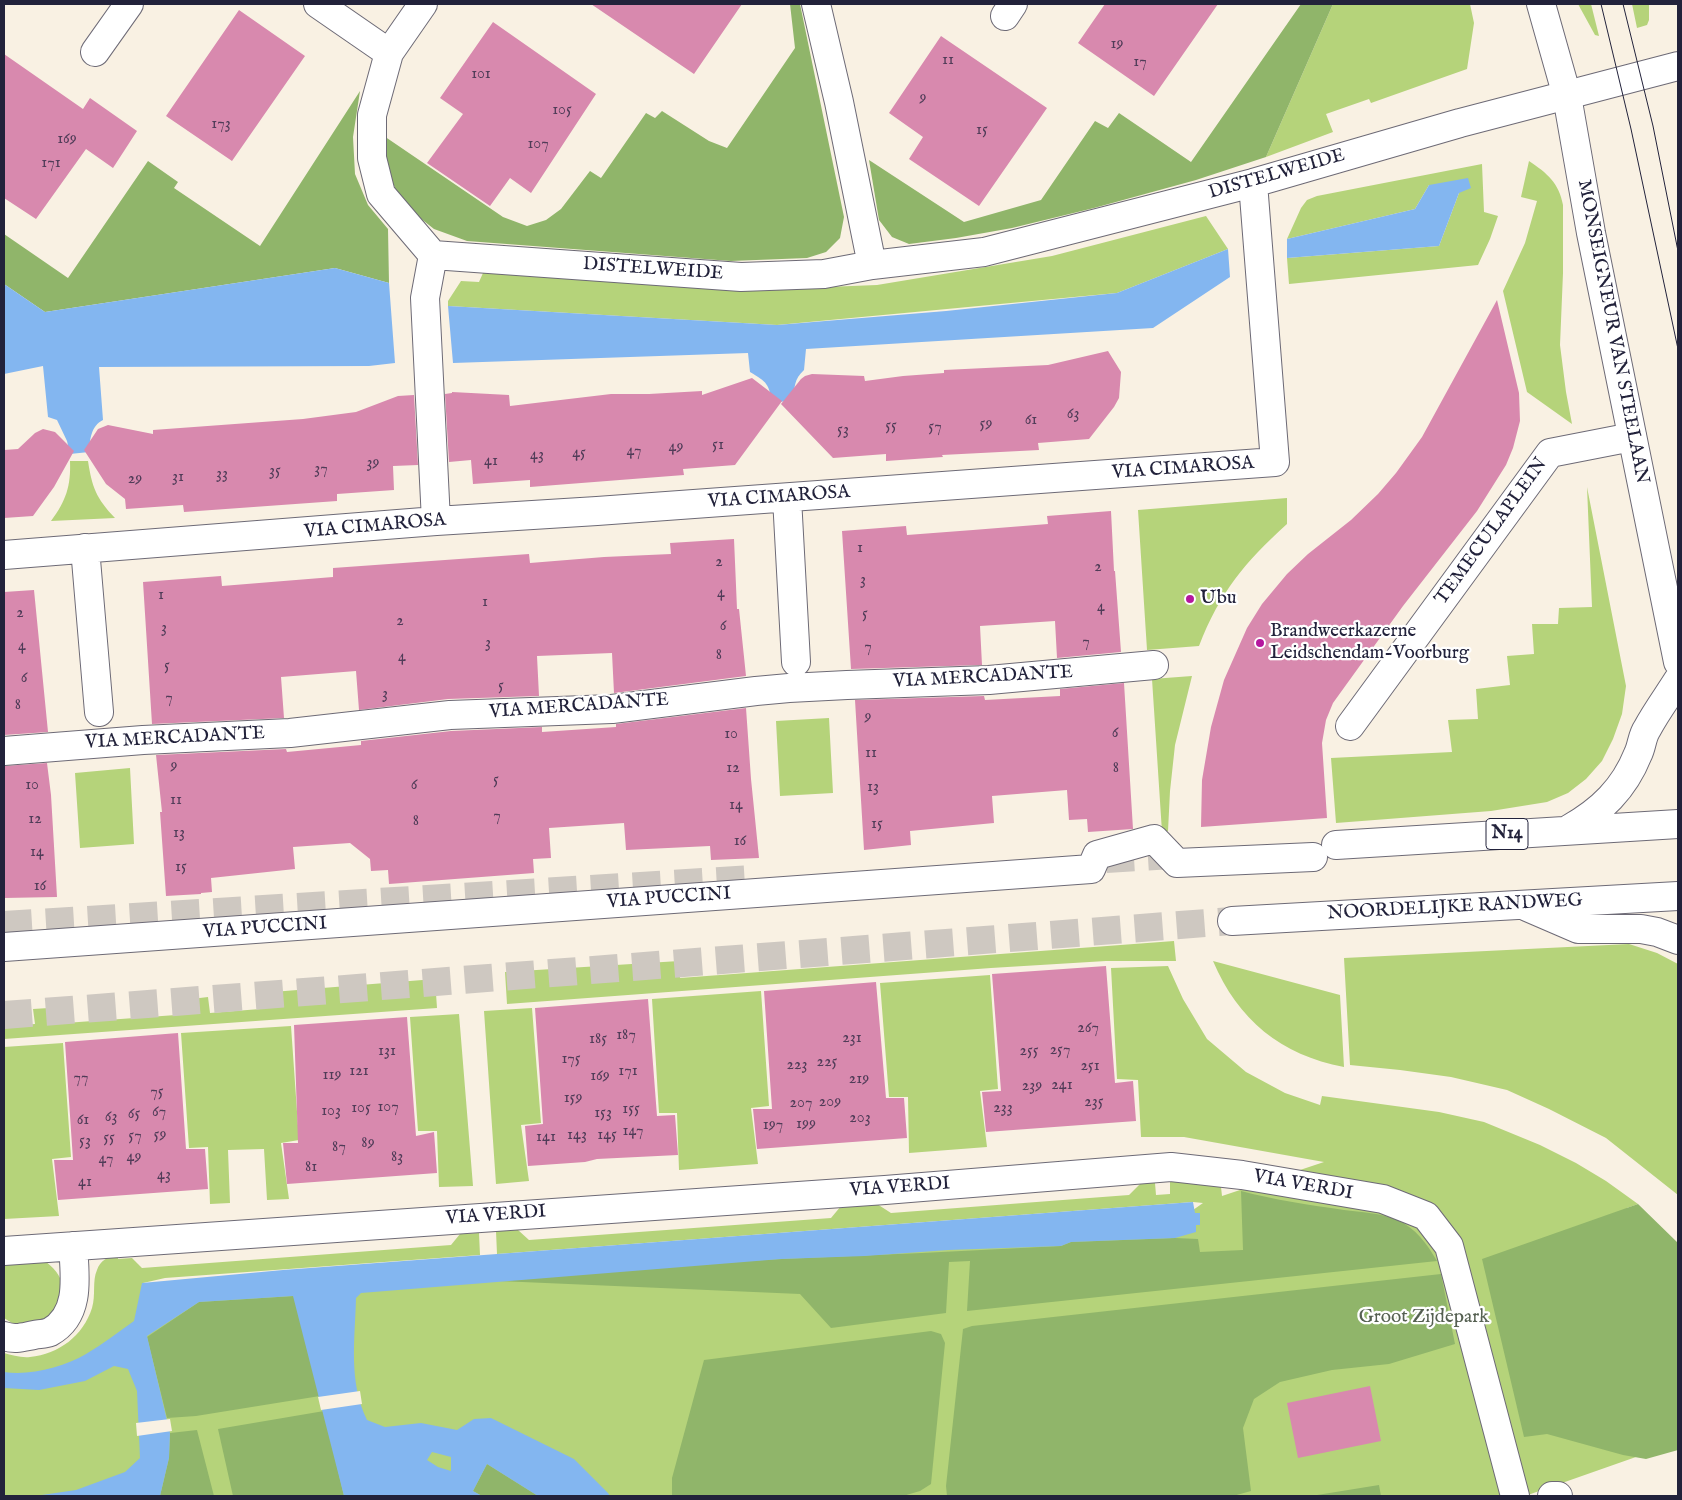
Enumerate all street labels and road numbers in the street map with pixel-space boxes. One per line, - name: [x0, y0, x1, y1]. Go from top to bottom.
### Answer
- street label: DISTELWEIDE: [1206, 145, 1348, 205]
- street label: MONSEIGNEUR VAN STEELAAN: [1571, 178, 1653, 486]
- street label: DISTELWEIDE: [582, 254, 724, 286]
- street label: VIA CIMAROSA: [1111, 453, 1255, 485]
- street label: TEMECULAPLEIN: [1431, 454, 1553, 610]
- street label: VIA CIMAROSA: [707, 482, 851, 514]
- street label: VIA CIMAROSA: [303, 509, 447, 545]
- street label: VIA MERCADANTE: [892, 662, 1074, 694]
- street label: VIA MERCADANTE: [488, 689, 670, 725]
- street label: VIA MERCADANTE: [84, 723, 266, 755]
- road number: N14: [1486, 819, 1528, 850]
- street label: VIA PUCCINI: [606, 883, 732, 915]
- street label: NOORDELIJKE RANDWEG: [1327, 890, 1583, 926]
- street label: VIA PUCCINI: [202, 913, 328, 945]
- street label: VIA VERDI: [1251, 1166, 1355, 1206]
- street label: VIA VERDI: [849, 1173, 951, 1203]
- street label: VIA VERDI: [445, 1201, 547, 1231]

